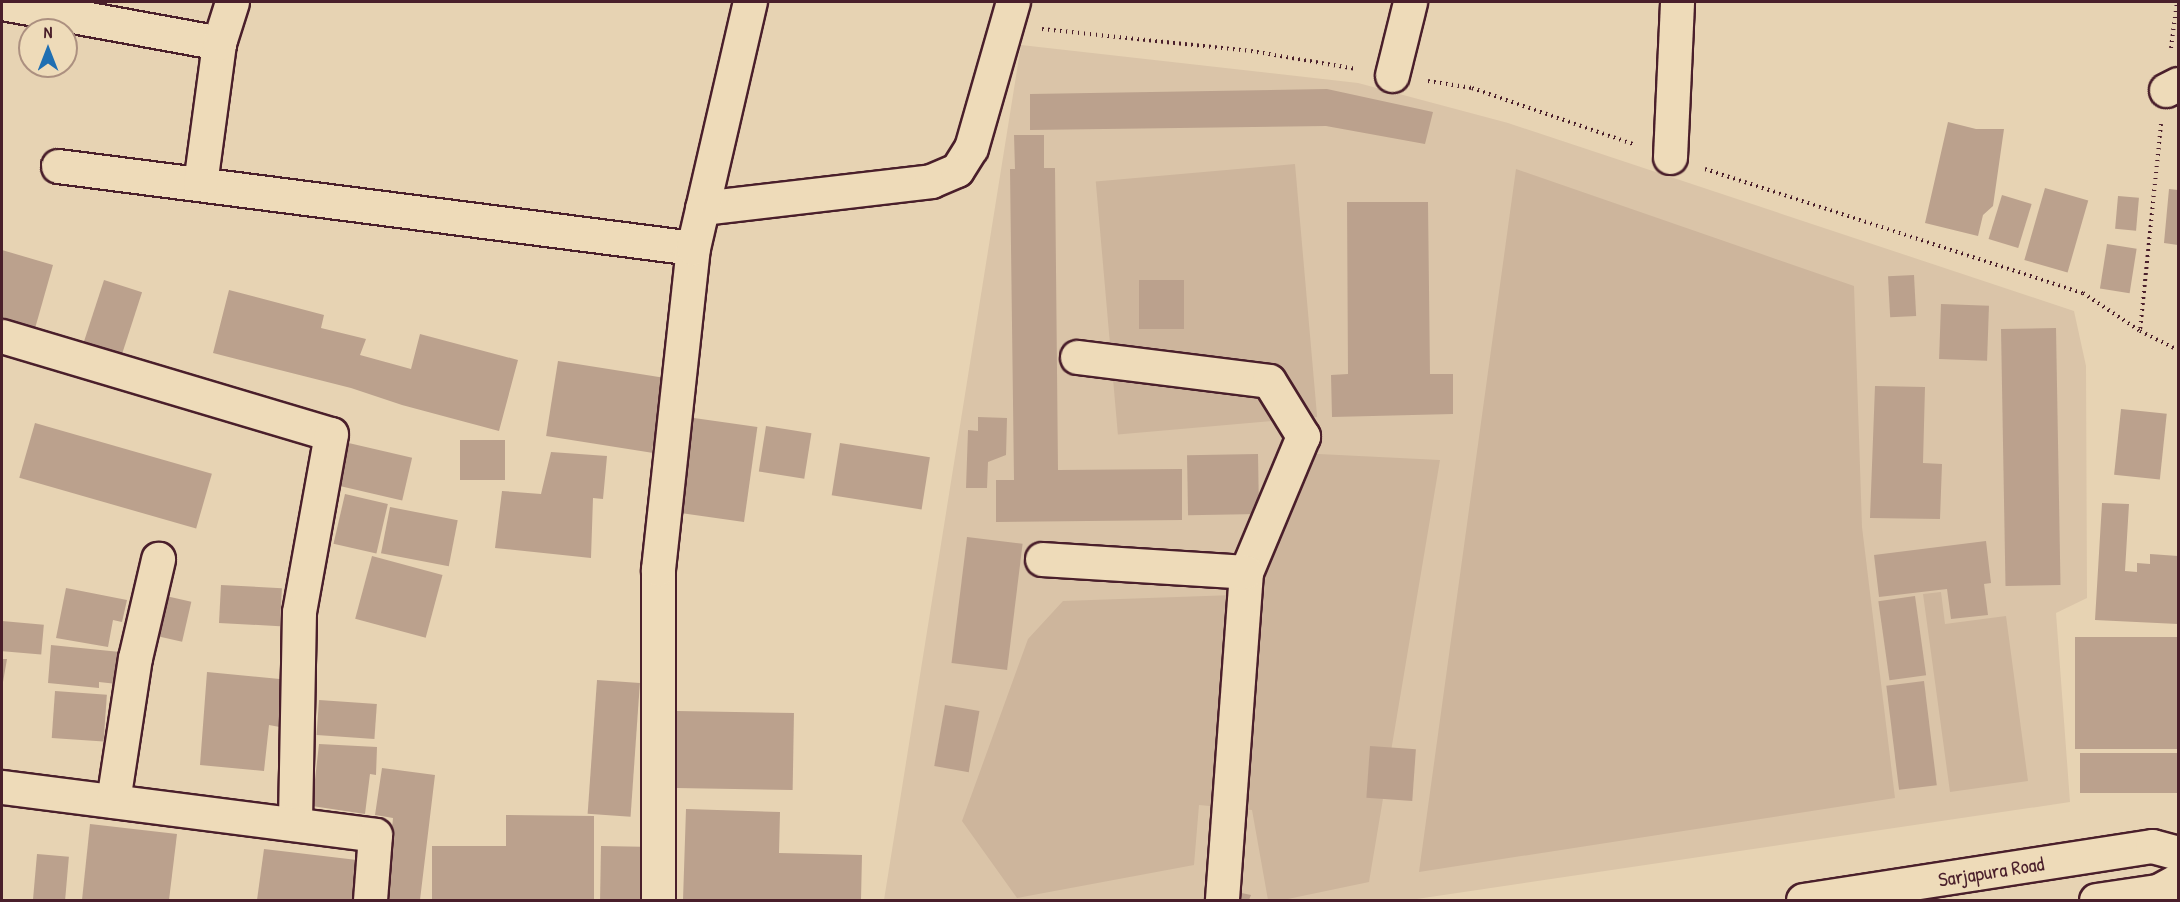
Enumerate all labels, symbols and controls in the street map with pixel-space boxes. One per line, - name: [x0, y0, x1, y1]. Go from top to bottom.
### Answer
- north arrow: [18, 18, 78, 78]
- text: N: [44, 21, 52, 43]
- street label: Sarjapura Road: [1936, 851, 2046, 891]

